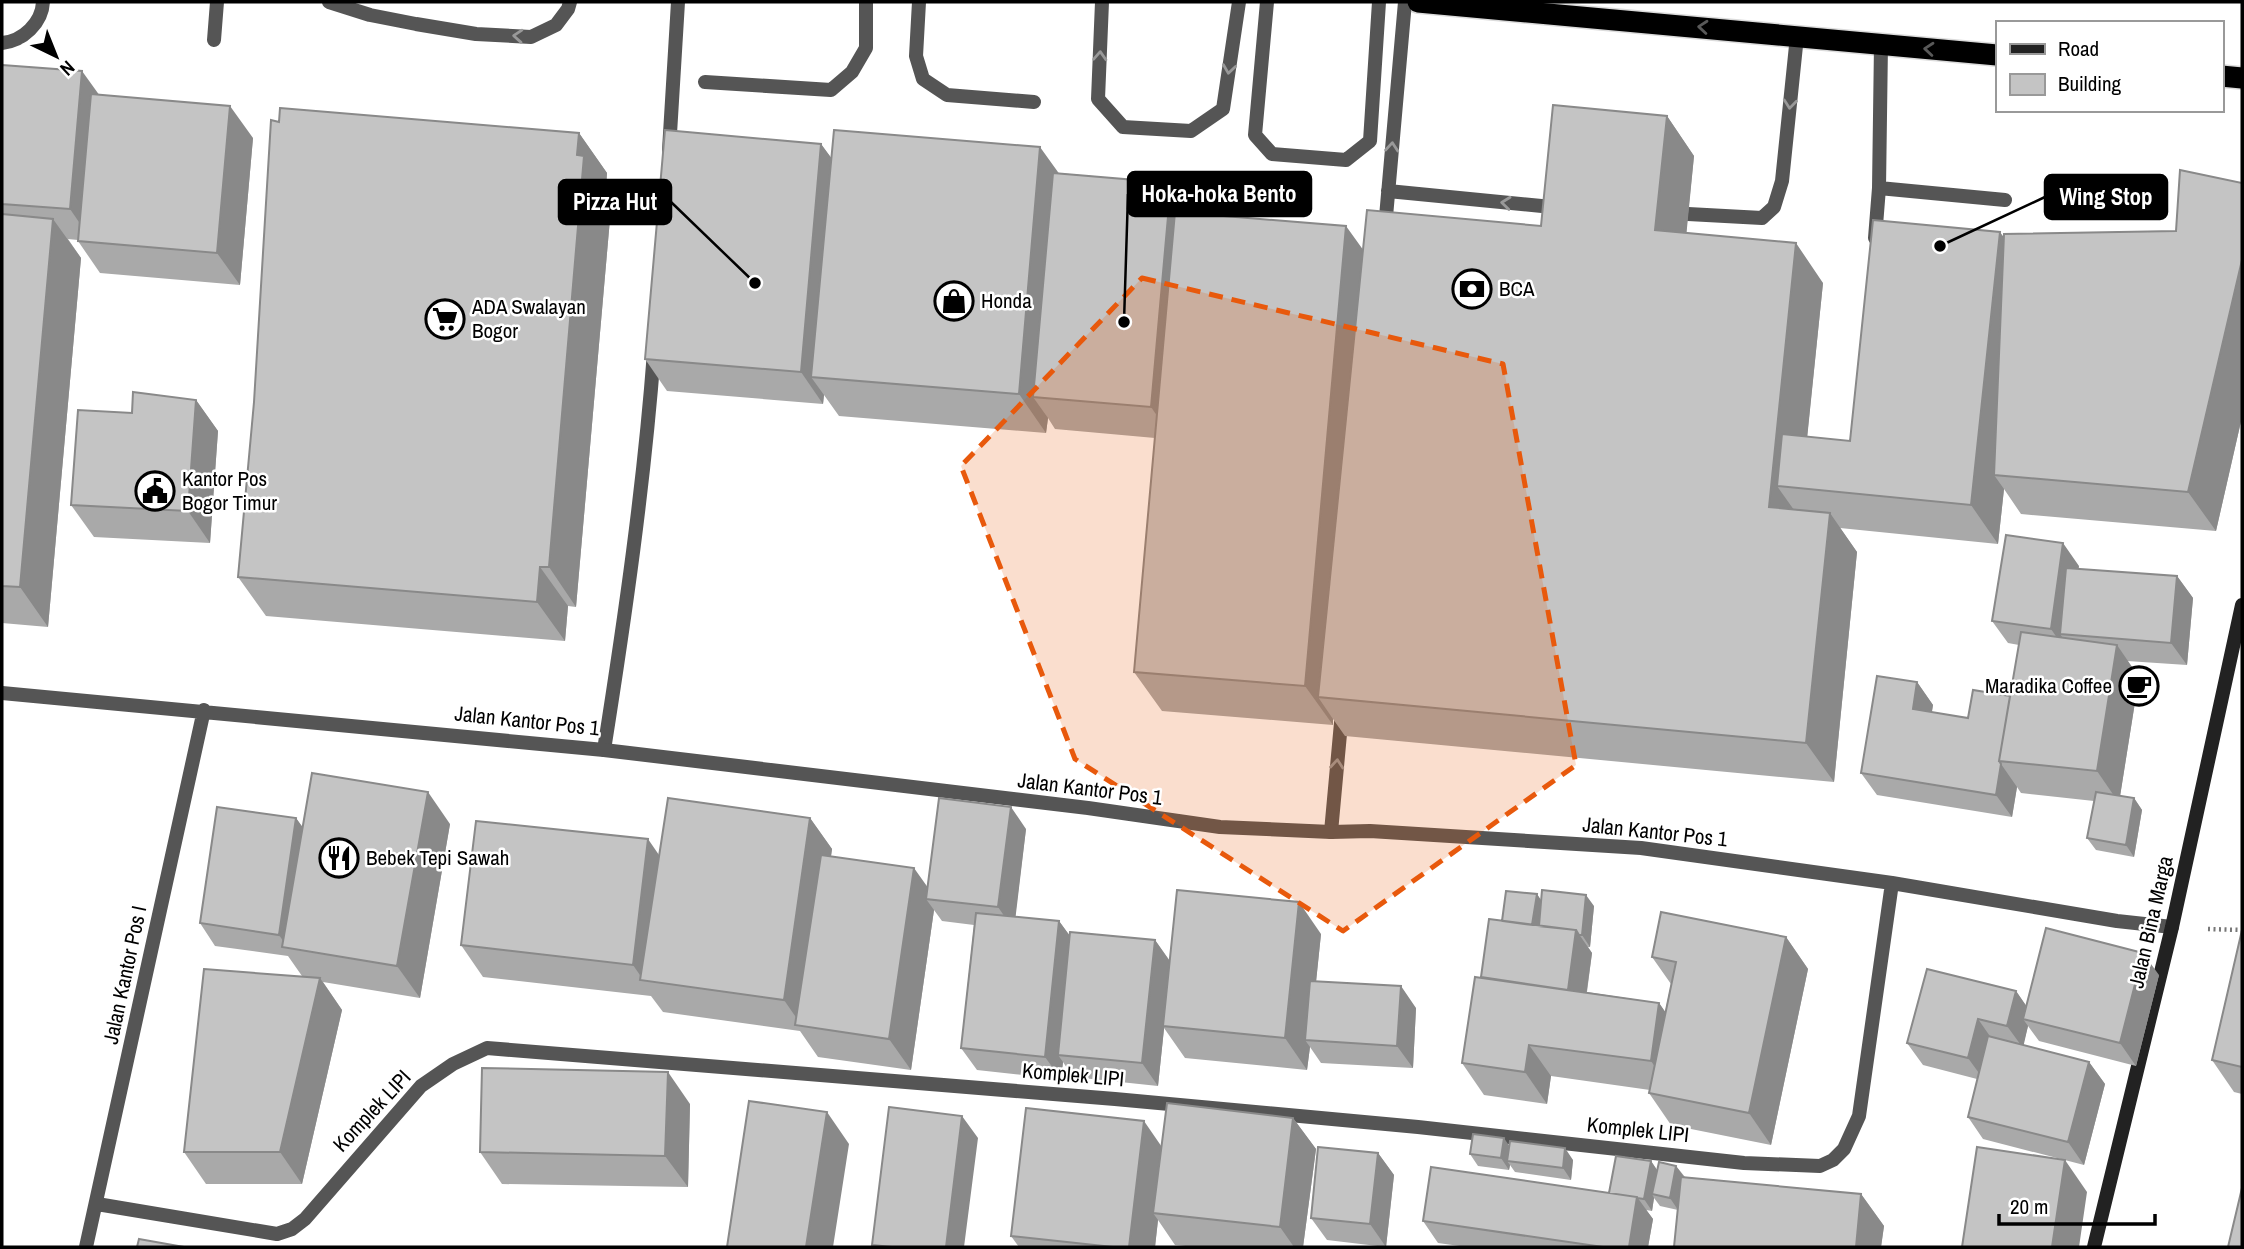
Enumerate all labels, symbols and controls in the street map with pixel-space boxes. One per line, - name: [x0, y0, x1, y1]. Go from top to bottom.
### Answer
- one-way arrow: [1697, 20, 1708, 35]
- north arrow: [21, 21, 91, 91]
- legend: [1996, 21, 2223, 112]
- one-way arrow: [512, 29, 523, 44]
- text: Road: [2058, 34, 2099, 63]
- one-way arrow: [1923, 42, 1934, 57]
- one-way arrow: [1092, 51, 1107, 62]
- text: N: [55, 55, 81, 82]
- one-way arrow: [1221, 63, 1236, 75]
- text: Building: [2058, 69, 2122, 98]
- one-way arrow: [1783, 98, 1798, 109]
- one-way arrow: [1384, 142, 1399, 153]
- callout: Hoka-hoka Bento: [1128, 172, 1311, 216]
- callout: Wing Stop: [2045, 175, 2167, 219]
- text: Hoka-hoka Bento: [1141, 178, 1297, 209]
- callout: Pizza Hut: [559, 180, 671, 224]
- text: Wing Stop: [2059, 181, 2153, 212]
- text: Pizza Hut: [573, 186, 657, 217]
- one-way arrow: [1500, 196, 1511, 211]
- bank icon: BCA: [1451, 268, 1493, 310]
- place label: BCA: [1499, 274, 1535, 303]
- shop icon: Honda: [933, 280, 975, 322]
- place label: Honda: [981, 286, 1032, 315]
- place label: ADA Swalayan Bogor: [471, 292, 586, 345]
- supermarket icon: ADA Swalayan Bogor: [424, 298, 466, 340]
- place label: Kantor Pos Bogor Timur: [182, 464, 277, 517]
- public building icon: Kantor Pos Bogor Timur: [134, 470, 176, 512]
- cafe icon: Maradika Coffee: [2118, 665, 2160, 707]
- place label: Maradika Coffee: [1985, 671, 2112, 700]
- street label: Jalan Kantor Pos 1: [453, 698, 601, 743]
- one-way arrow: [1329, 759, 1344, 770]
- street label: Jalan Kantor Pos 1: [1016, 765, 1164, 812]
- street label: Jalan Kantor Pos 1: [1581, 809, 1729, 854]
- restaurant icon: Bebek Tepi Sawah: [318, 837, 360, 879]
- place label: Bebek Tepi Sawah: [366, 843, 509, 872]
- street label: Jalan Bina Marga: [2121, 852, 2180, 991]
- street label: Jalan Kantor Pos I: [96, 903, 153, 1047]
- street label: Komplek LIPI: [1021, 1056, 1125, 1093]
- street label: Komplek LIPI: [326, 1063, 417, 1158]
- street label: Komplek LIPI: [1586, 1110, 1690, 1149]
- scale bar: [1999, 1182, 2155, 1226]
- text: 20 m: [2010, 1192, 2048, 1221]

